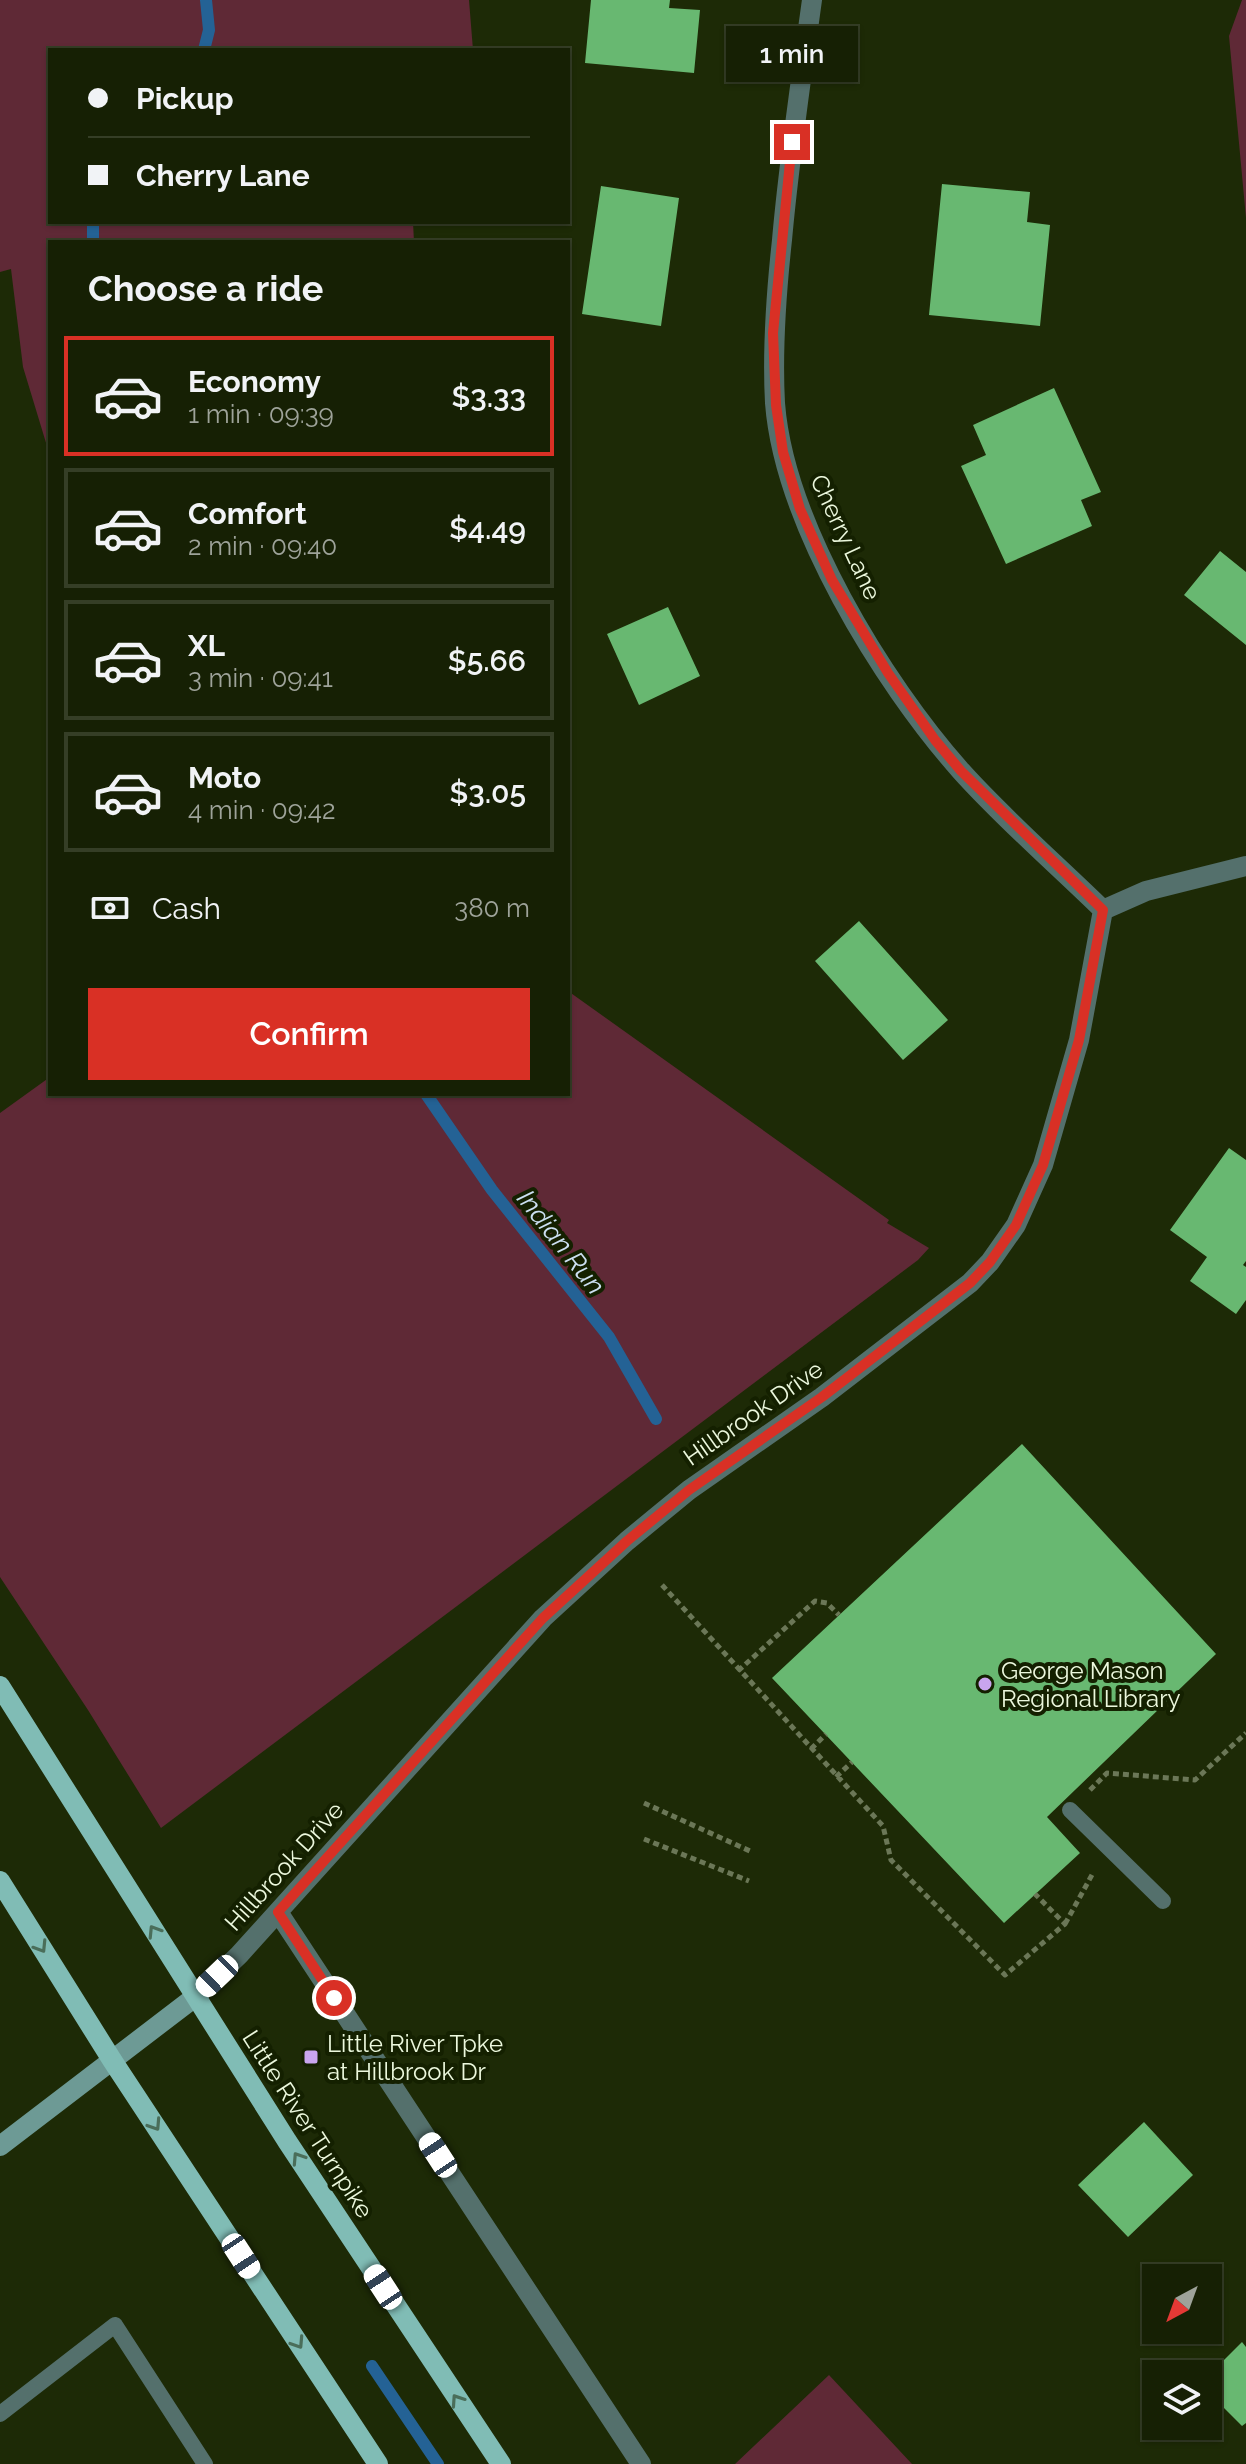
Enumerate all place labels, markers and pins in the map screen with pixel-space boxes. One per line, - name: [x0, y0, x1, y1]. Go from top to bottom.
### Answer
- place label: George Mason Regional Library: [1001, 1656, 1181, 1713]
- marker: George Mason Regional Library: [976, 1675, 994, 1693]
- place label: Little River Tpke at Hillbrook Dr: [327, 2029, 503, 2086]
- marker: Little River Tpke at Hillbrook Dr: [302, 2048, 320, 2066]

